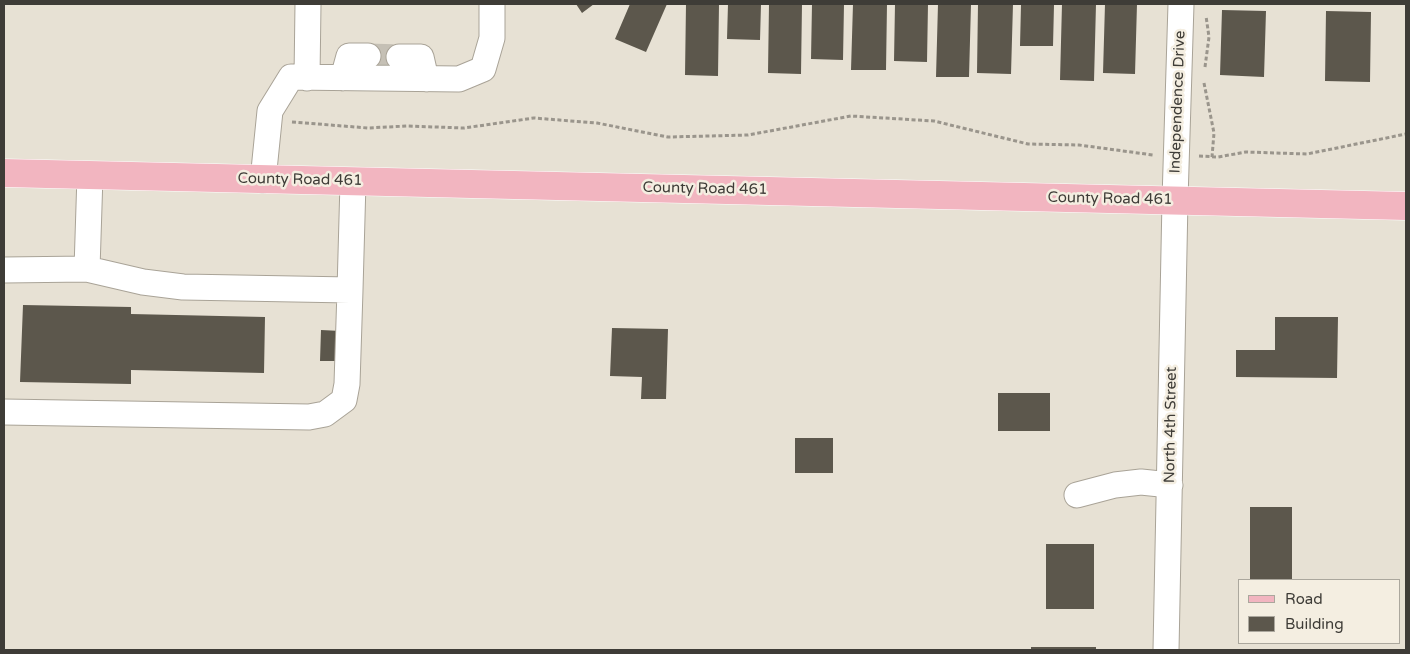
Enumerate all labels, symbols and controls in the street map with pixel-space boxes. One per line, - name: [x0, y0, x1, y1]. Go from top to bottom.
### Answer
- street label: Independence Drive: [1167, 30, 1189, 174]
- street label: County Road 461: [237, 170, 363, 190]
- street label: County Road 461: [642, 179, 768, 199]
- street label: County Road 461: [1047, 189, 1173, 209]
- street label: North 4th Street: [1161, 367, 1181, 483]
- legend: [1238, 579, 1400, 644]
- text: Road: [1285, 590, 1323, 608]
- text: Building: [1285, 615, 1344, 633]

